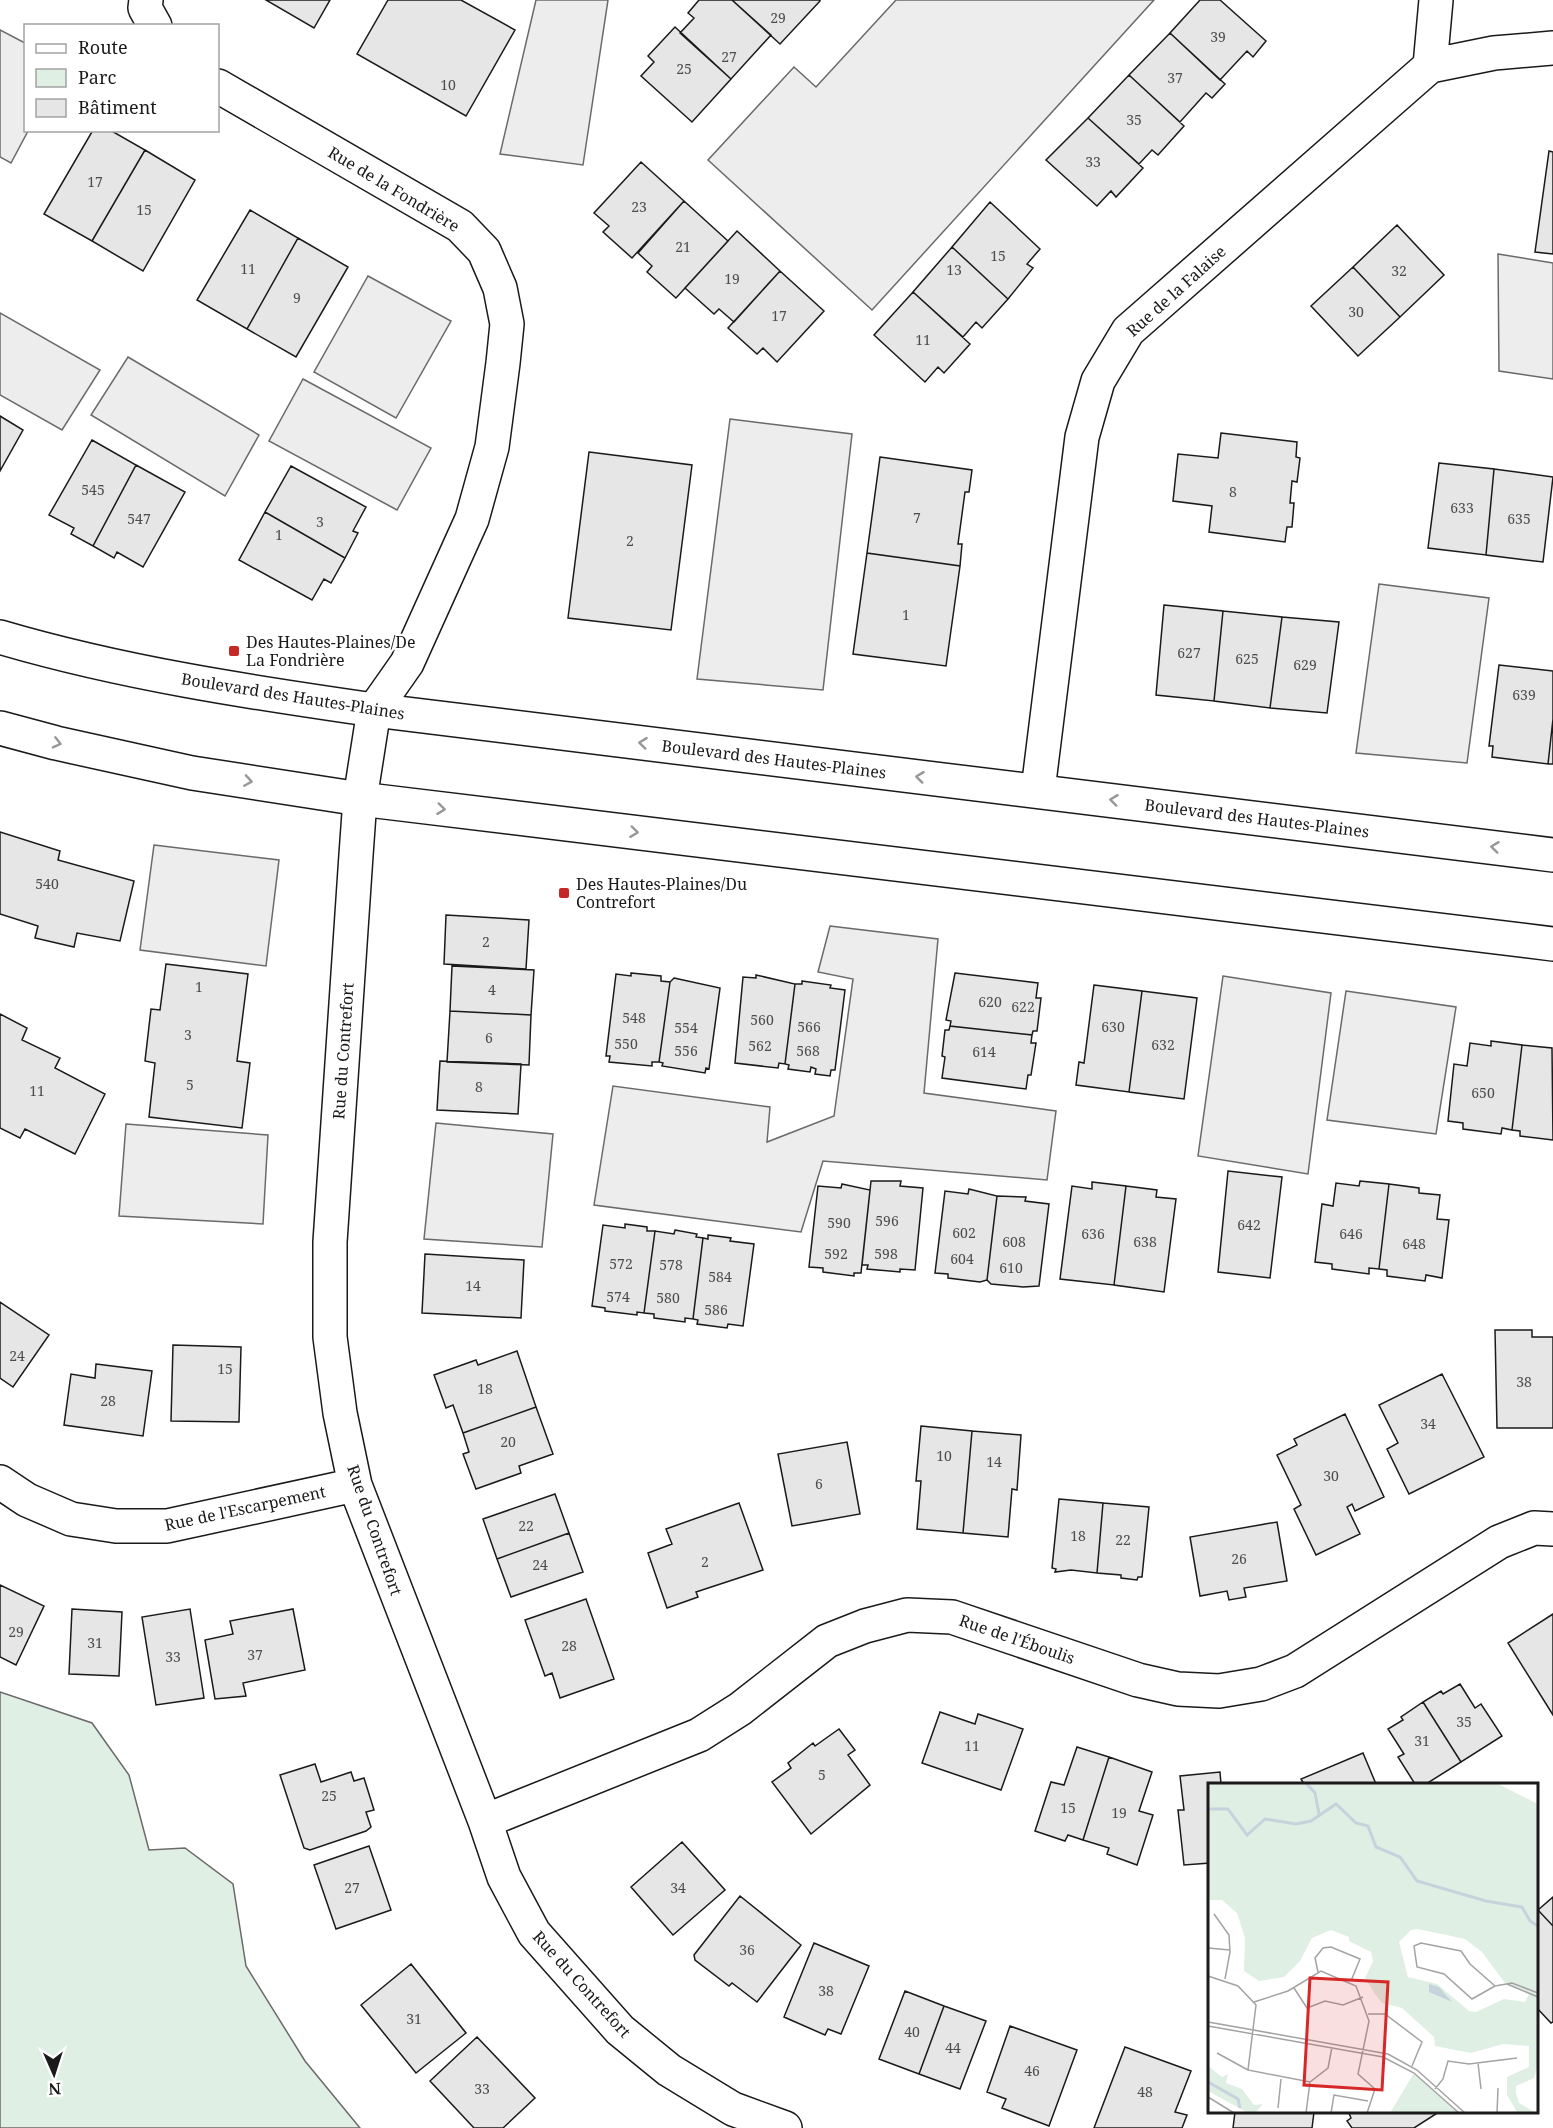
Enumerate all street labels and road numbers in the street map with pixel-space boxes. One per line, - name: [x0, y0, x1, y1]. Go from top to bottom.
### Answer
- street label: Rue de la Fondrière: [324, 141, 464, 237]
- street label: Rue de la Falaise: [1122, 240, 1230, 342]
- street label: Boulevard des Hautes-Plaines: [180, 667, 406, 725]
- street label: Boulevard des Hautes-Plaines: [660, 734, 888, 784]
- street label: Boulevard des Hautes-Plaines: [1143, 793, 1371, 843]
- street label: Rue du Contrefort: [327, 982, 359, 1120]
- street label: Rue du Contrefort: [342, 1462, 408, 1599]
- street label: Rue de l'Escarpement: [162, 1480, 328, 1536]
- street label: Rue de l'Éboulis: [956, 1609, 1078, 1669]
- street label: Rue du Contrefort: [528, 1926, 636, 2043]

